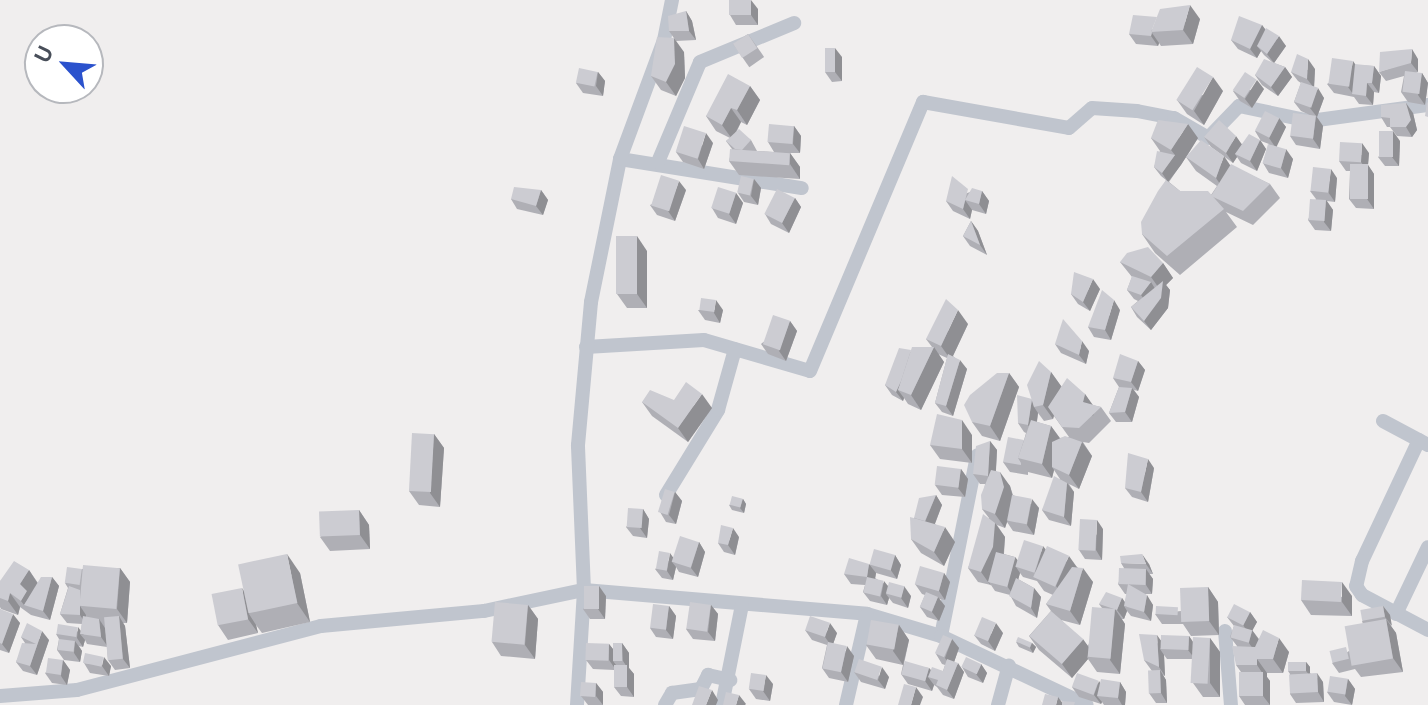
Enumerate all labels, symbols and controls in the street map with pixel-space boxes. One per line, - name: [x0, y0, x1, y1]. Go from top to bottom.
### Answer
- north arrow: [24, 24, 104, 104]
- text: U: [27, 41, 60, 67]

